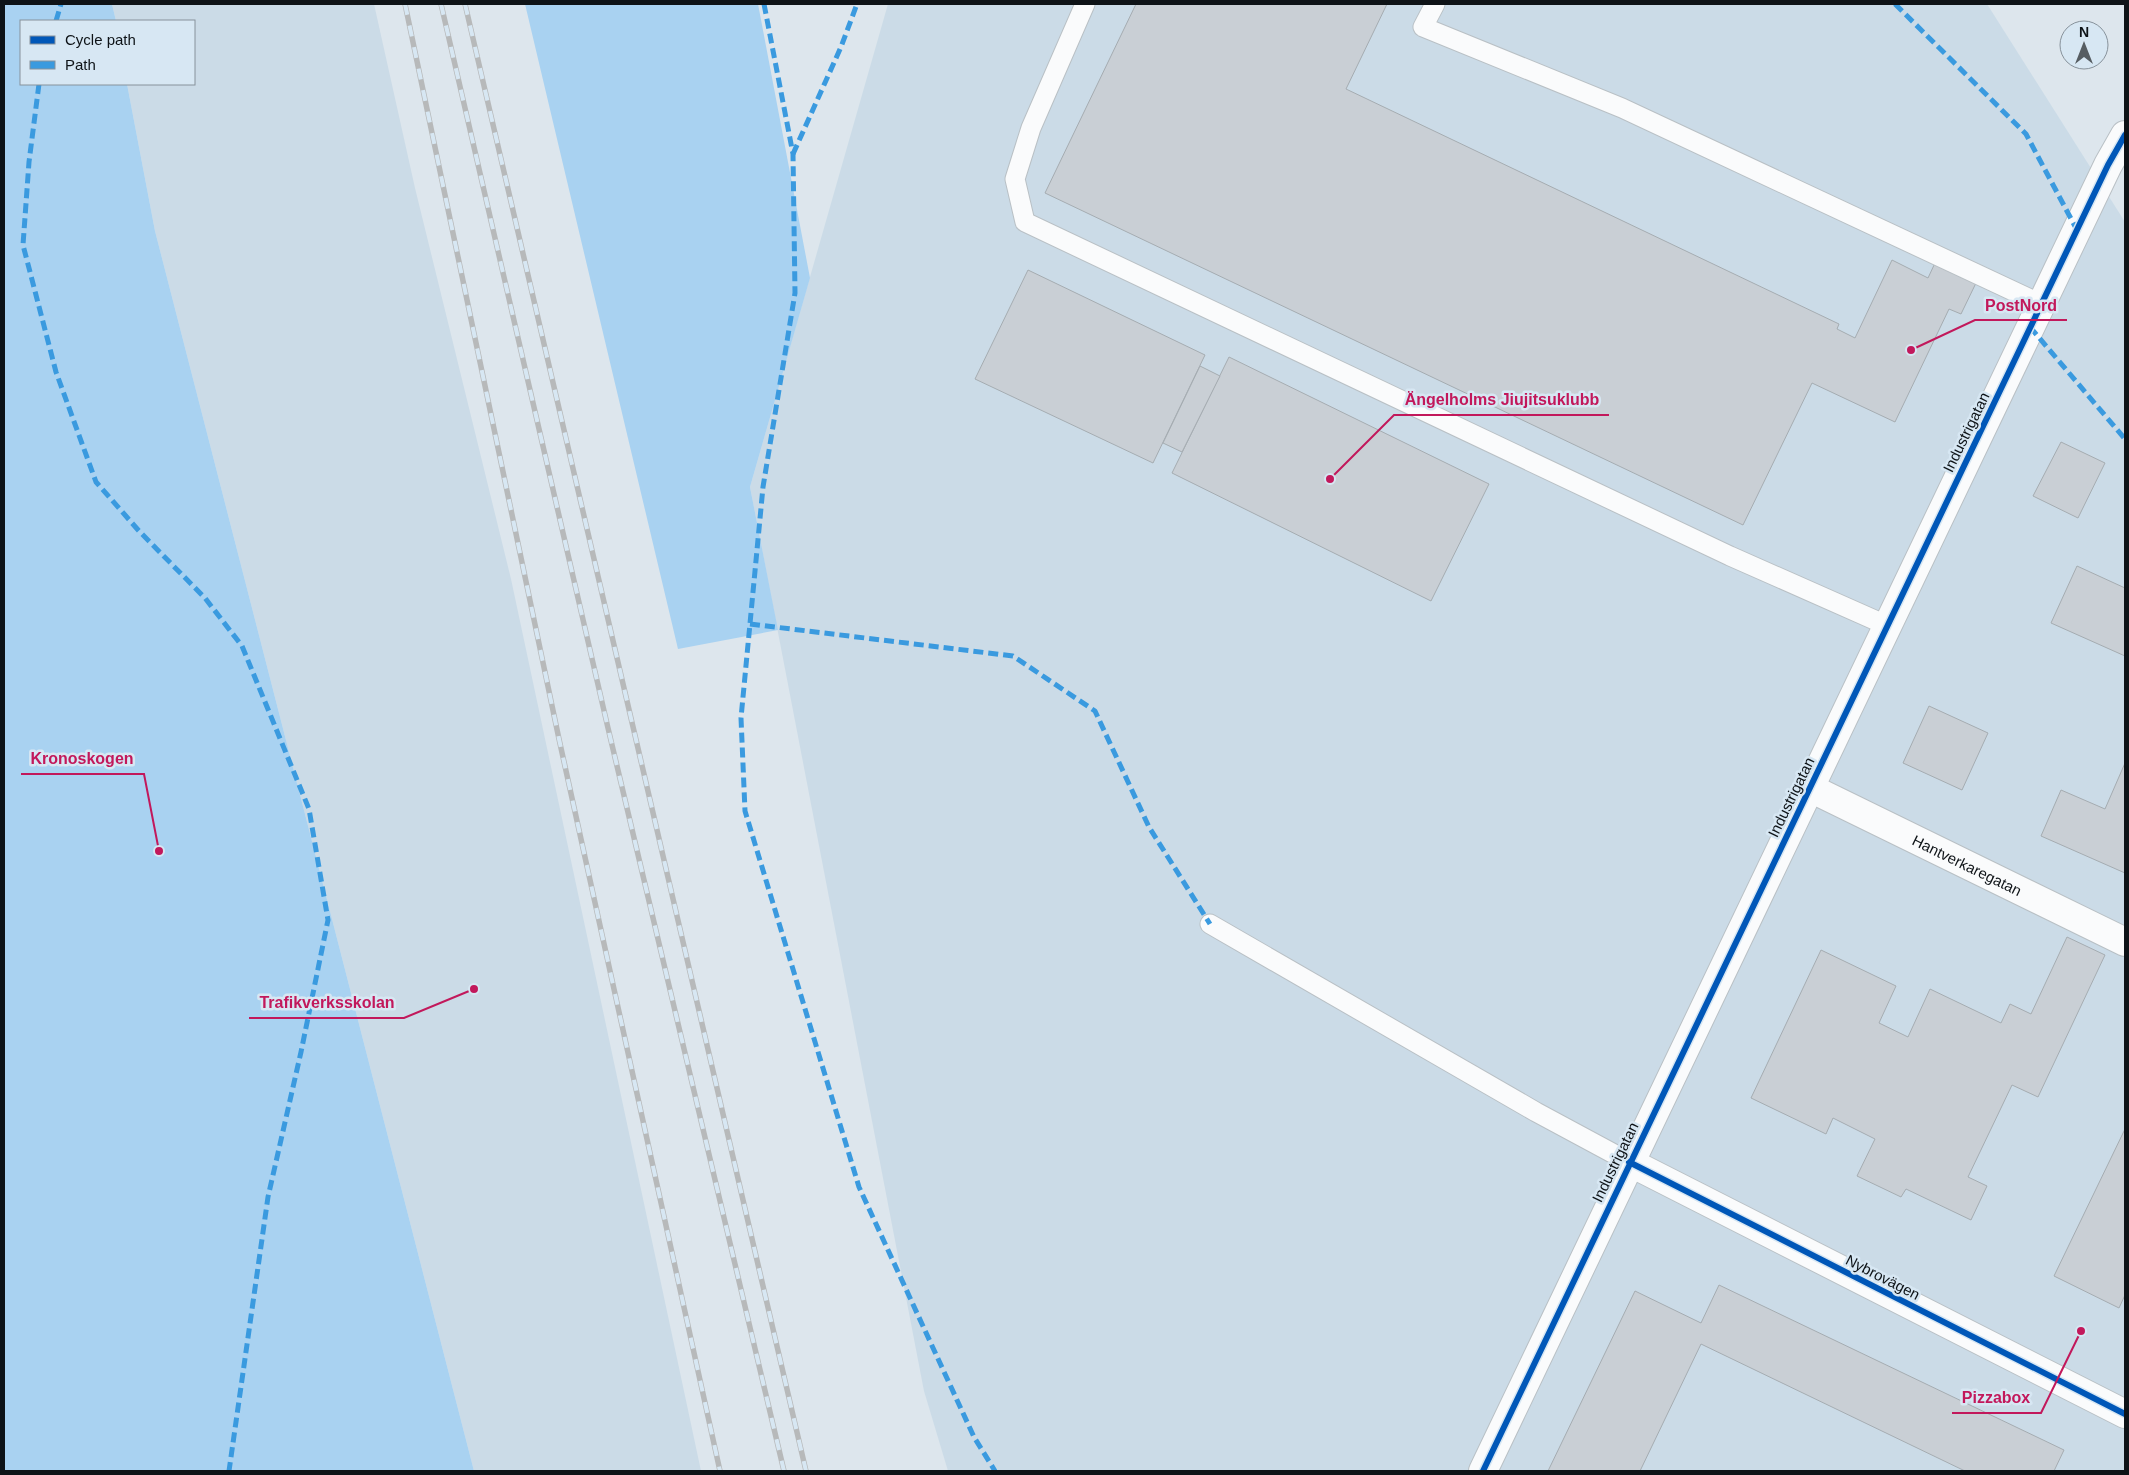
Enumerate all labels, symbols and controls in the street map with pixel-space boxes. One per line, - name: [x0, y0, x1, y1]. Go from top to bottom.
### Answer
- legend: [20, 20, 195, 85]
- north arrow: [2059, 20, 2109, 70]
- text: N: [2079, 24, 2089, 40]
- text: Cycle path: [65, 31, 136, 48]
- text: Path: [65, 56, 96, 73]
- callout: PostNord: [1975, 289, 2067, 320]
- text: PostNord: [1985, 297, 2057, 314]
- callout: Ängelholms Jiujitsuklubb: [1394, 384, 1609, 415]
- street label: Industrigatan: [1939, 389, 1993, 475]
- text: Ängelholms Jiujitsuklubb: [1405, 391, 1600, 408]
- callout: Kronoskogen: [21, 743, 144, 774]
- text: Kronoskogen: [30, 750, 134, 767]
- street label: Industrigatan: [1764, 754, 1818, 840]
- street label: Hantverkaregatan: [1910, 831, 2025, 899]
- callout: Trafikverksskolan: [249, 987, 404, 1018]
- text: Trafikverksskolan: [259, 994, 395, 1011]
- street label: Industrigatan: [1588, 1119, 1642, 1205]
- street label: Nybrovägen: [1843, 1251, 1923, 1303]
- callout: Pizzabox: [1952, 1382, 2041, 1413]
- text: Pizzabox: [1962, 1389, 2030, 1406]

